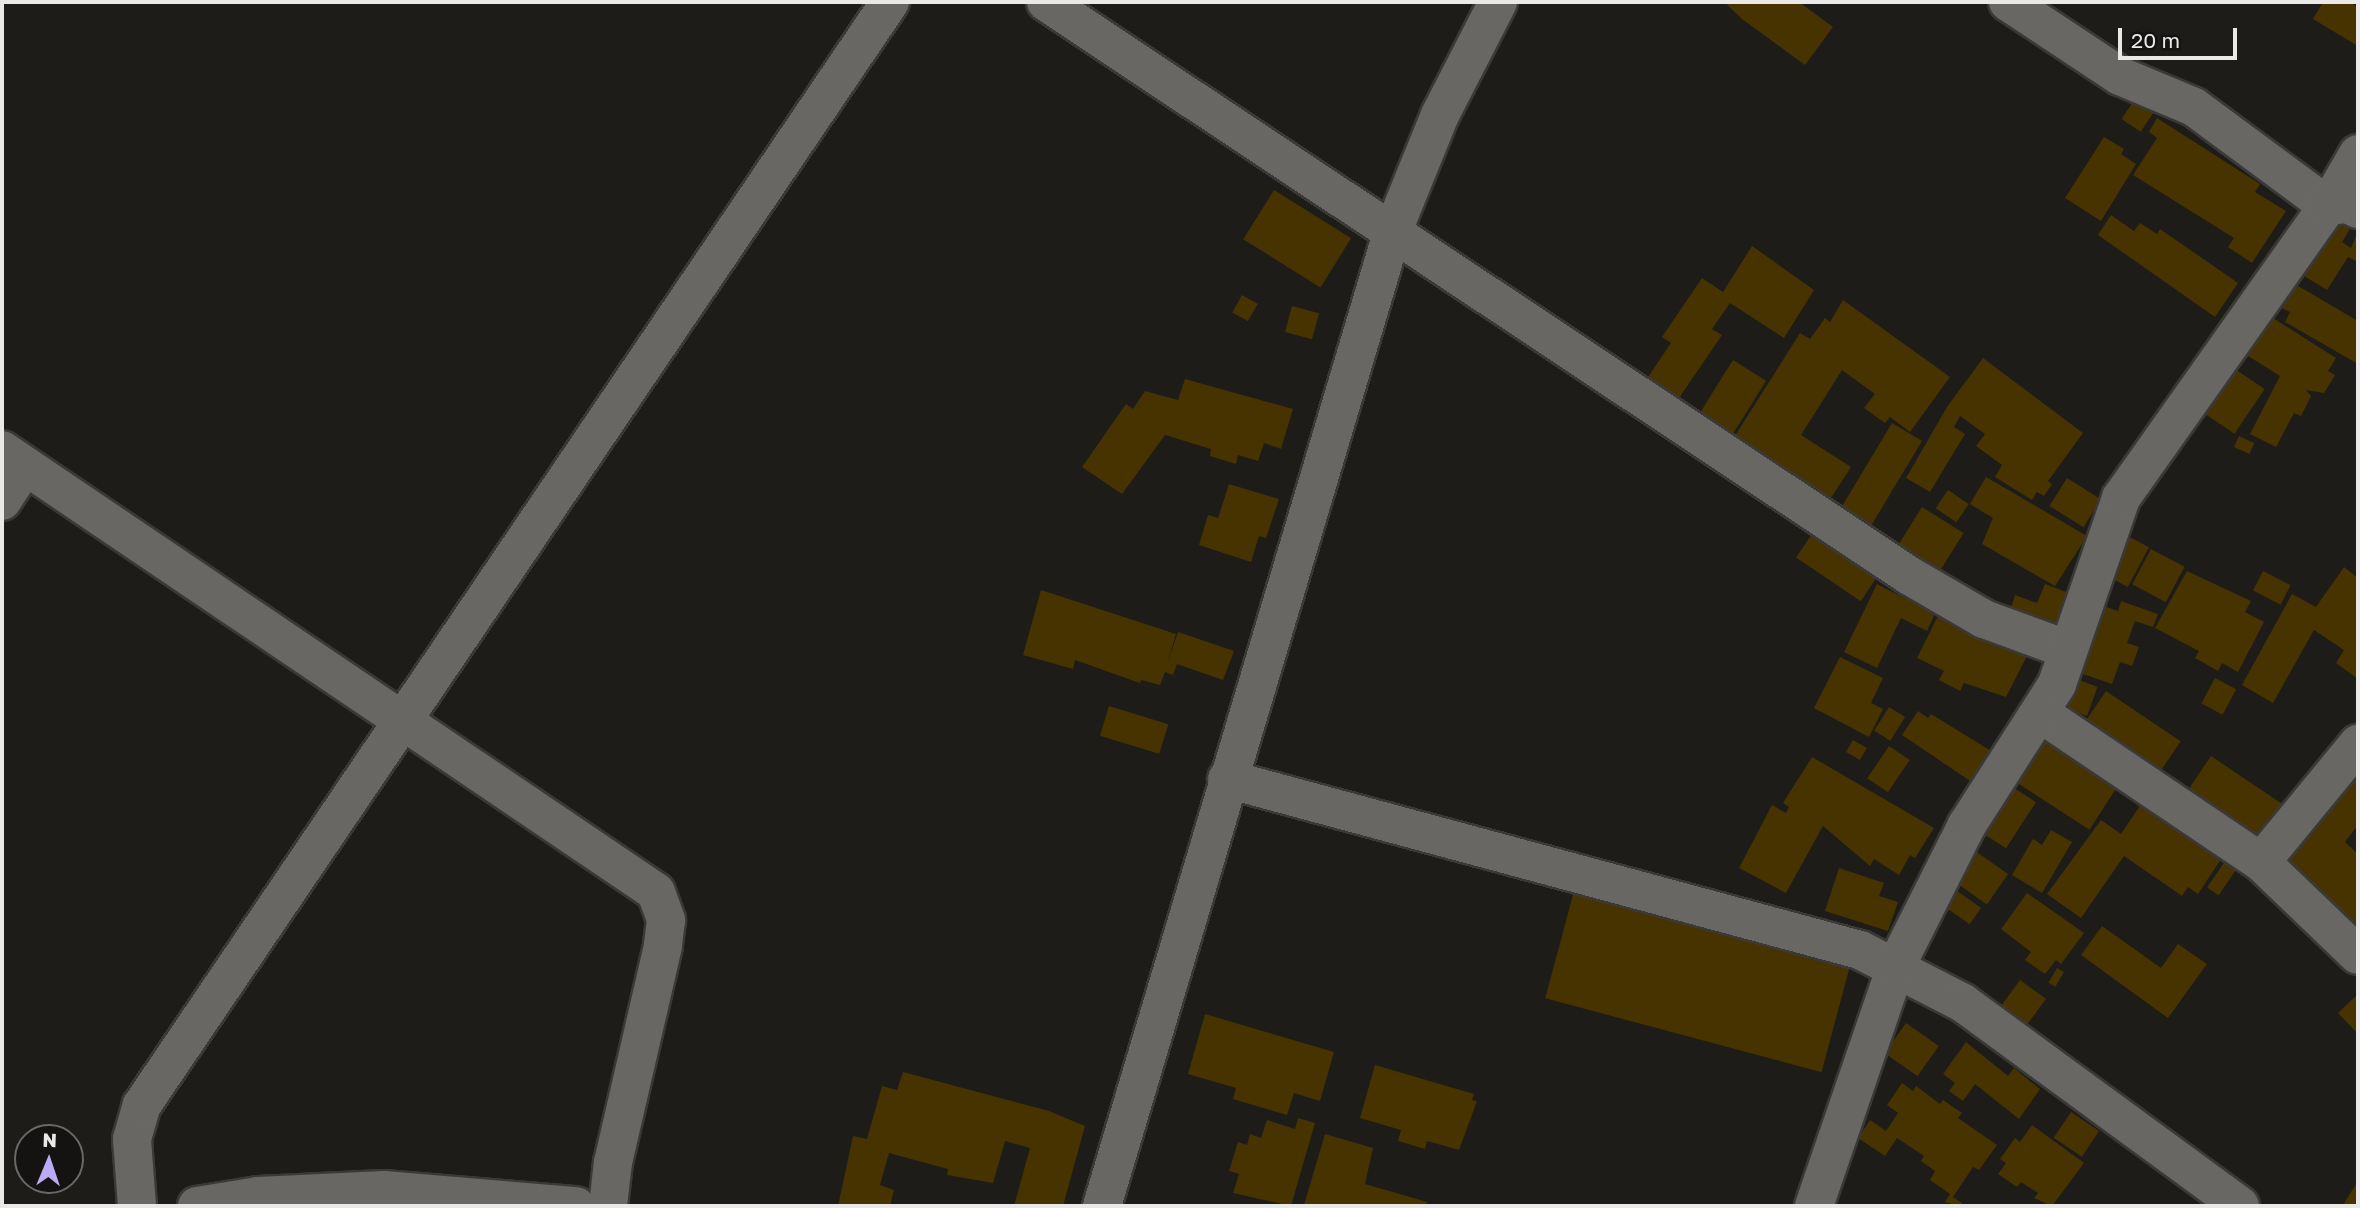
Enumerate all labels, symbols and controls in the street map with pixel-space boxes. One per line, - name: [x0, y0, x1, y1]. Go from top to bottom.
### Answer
- scale bar: [2122, 14, 2241, 58]
- text: 20 m: [2131, 27, 2180, 53]
- north arrow: [14, 1124, 84, 1194]
- text: N: [42, 1128, 57, 1151]

